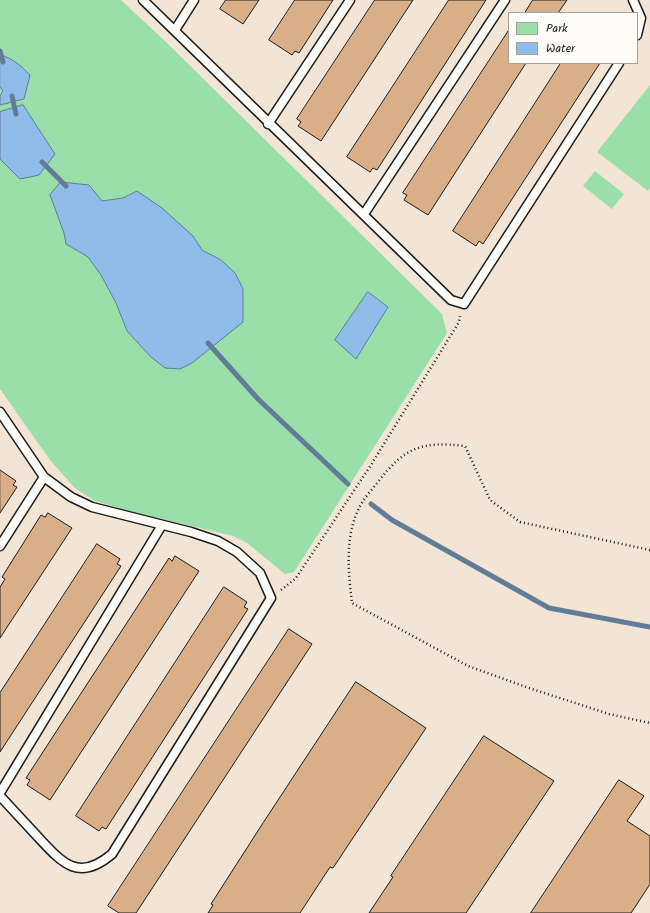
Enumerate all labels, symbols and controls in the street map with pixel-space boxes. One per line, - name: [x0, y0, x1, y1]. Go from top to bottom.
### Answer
- legend: [508, 12, 638, 64]
- text: Park: [546, 19, 568, 38]
- text: Water: [546, 39, 575, 58]

